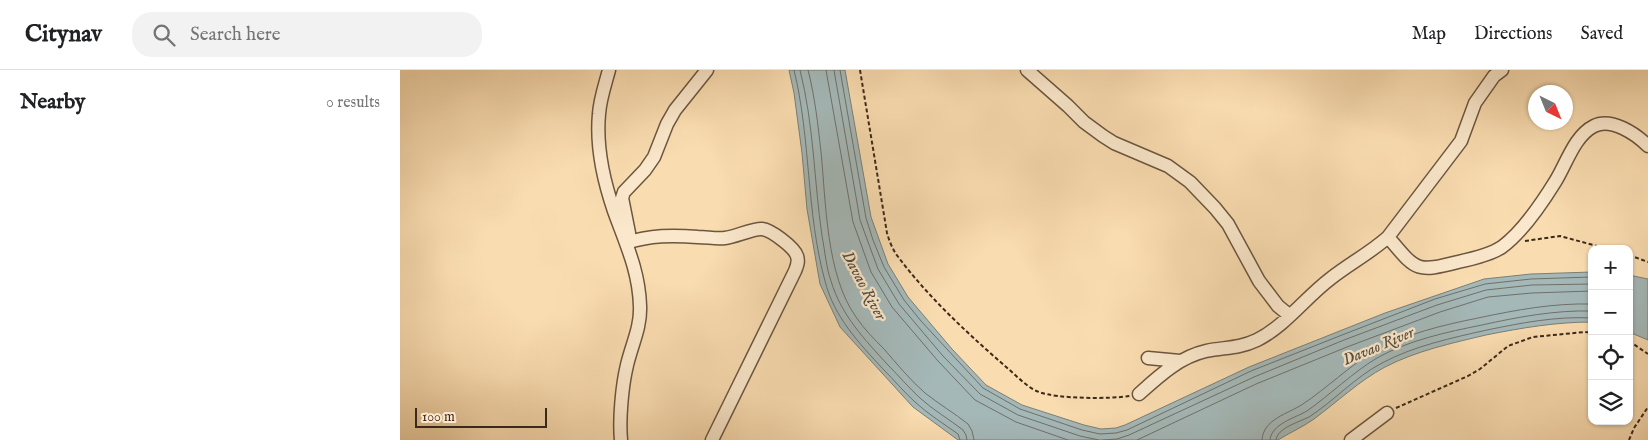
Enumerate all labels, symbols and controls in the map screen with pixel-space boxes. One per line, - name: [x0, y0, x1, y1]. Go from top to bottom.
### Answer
- search box: [132, 12, 482, 57]
- text: Citynav: [25, 19, 102, 50]
- icon: search: [150, 21, 178, 49]
- text: Search here: [190, 23, 281, 47]
- text: Map: [1412, 23, 1446, 46]
- text: Directions: [1474, 23, 1552, 46]
- text: Saved: [1580, 23, 1623, 46]
- north arrow: [1528, 85, 1573, 130]
- text: Nearby: [20, 89, 85, 116]
- text: 0 results: [326, 93, 380, 113]
- map controls: [1588, 245, 1633, 425]
- button: +: [1588, 245, 1633, 290]
- water label: Davao River: [837, 248, 891, 325]
- button: −: [1588, 290, 1633, 335]
- water label: Davao River: [1340, 322, 1419, 371]
- button: locate: [1588, 335, 1633, 380]
- button: layers: [1588, 380, 1633, 425]
- scale bar: [415, 405, 548, 428]
- text: 100 m: [422, 408, 455, 426]

